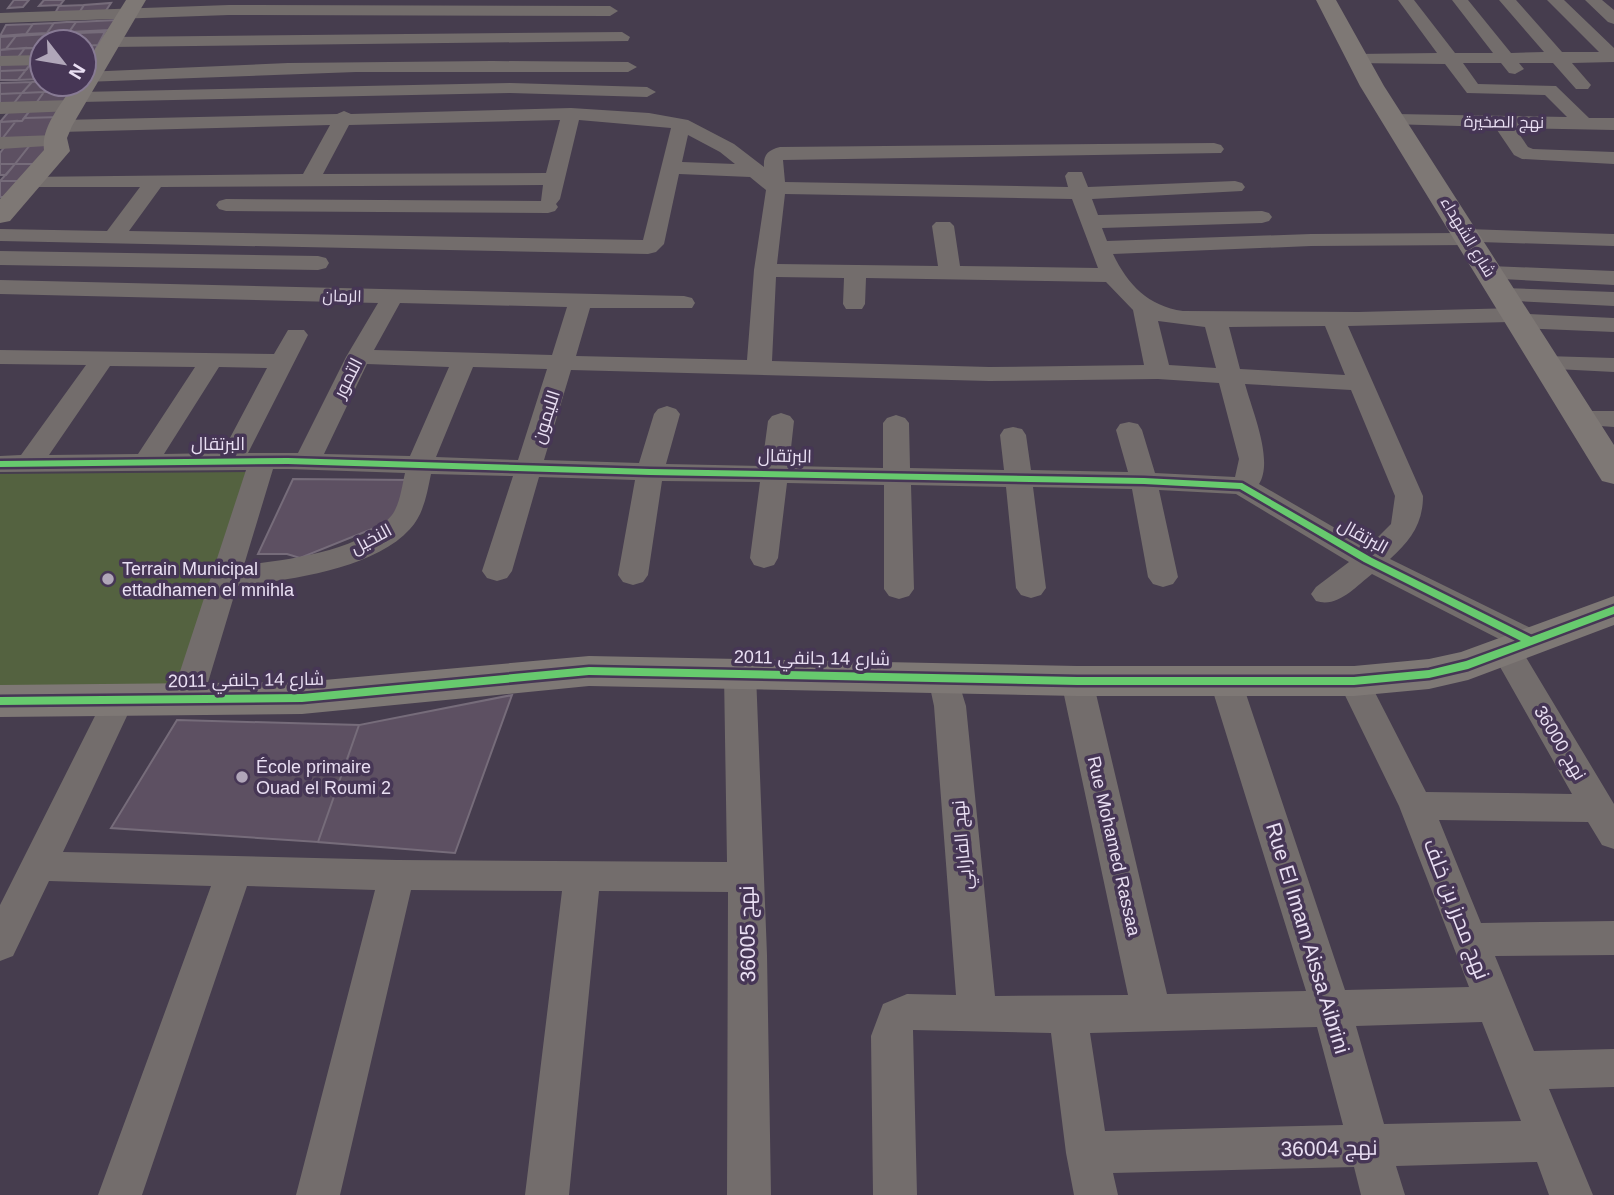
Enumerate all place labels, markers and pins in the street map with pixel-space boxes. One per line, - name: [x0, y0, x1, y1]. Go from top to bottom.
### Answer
- place label: Terrain Municipal ettadhamen el mnihla: [122, 559, 295, 600]
- marker: Terrain Municipal ettadhamen el mnihla: [100, 571, 116, 587]
- place label: École primaire Ouad el Roumi 2: [256, 757, 391, 798]
- marker: École primaire Ouad el Roumi 2: [234, 769, 250, 785]

